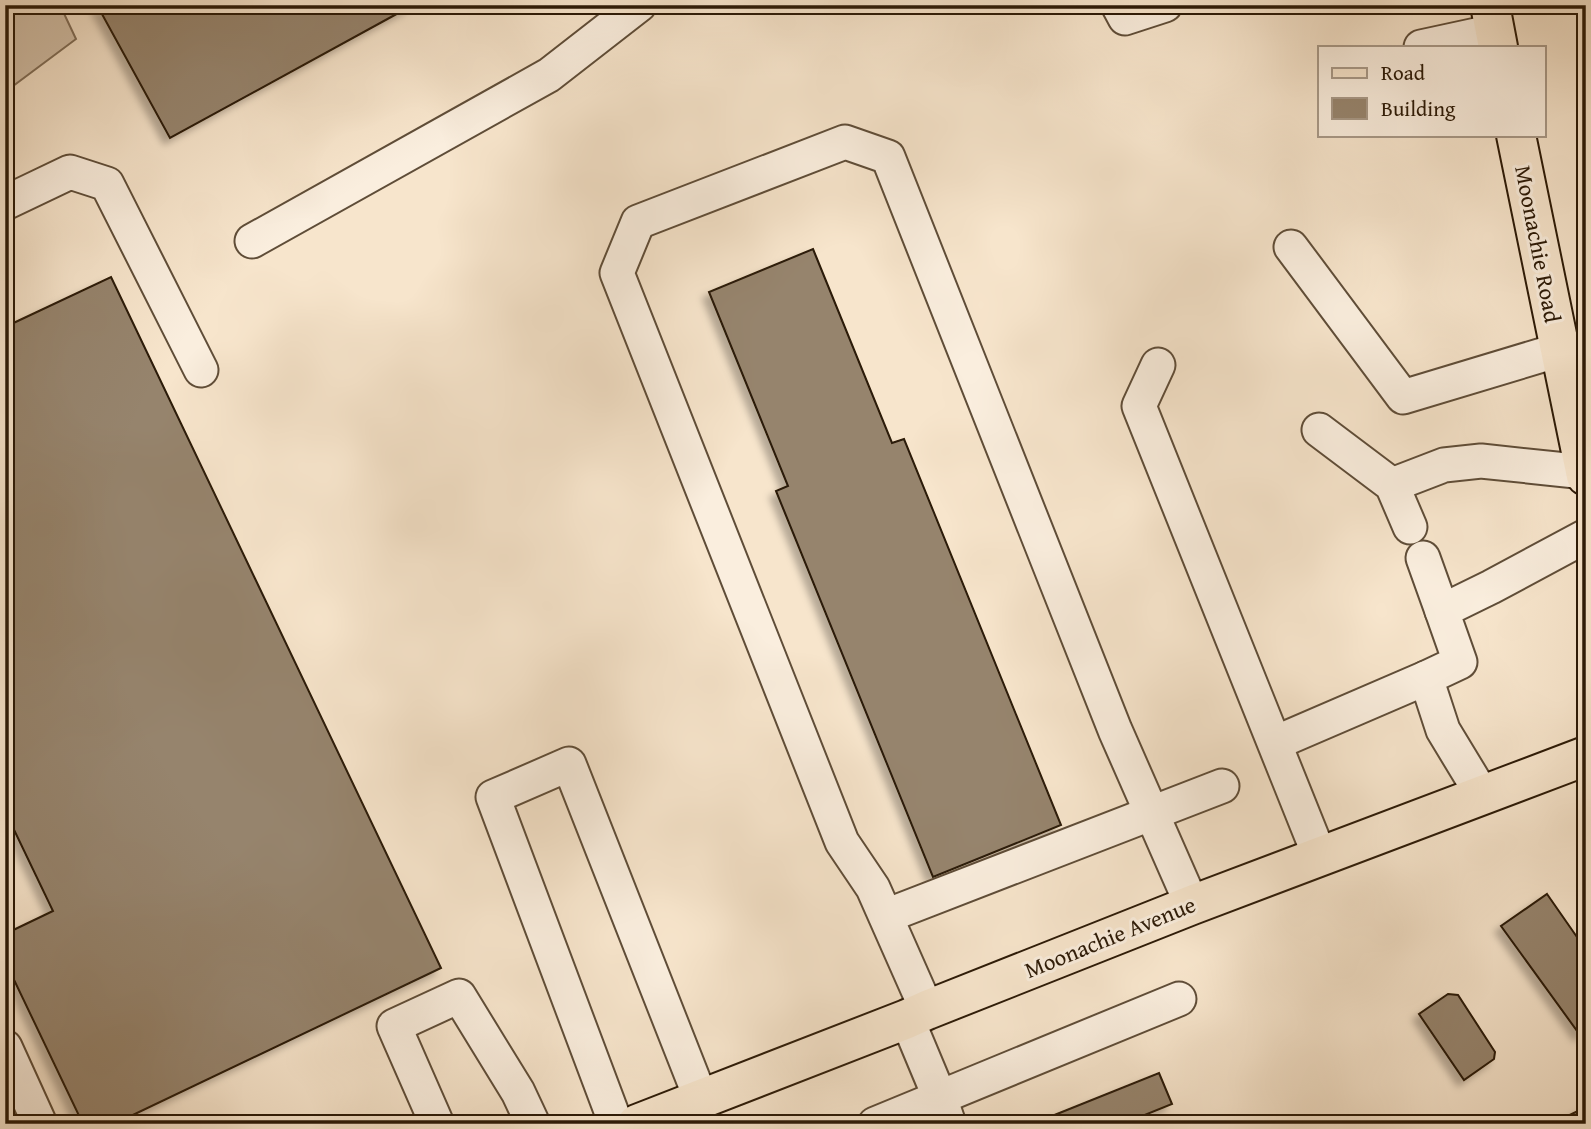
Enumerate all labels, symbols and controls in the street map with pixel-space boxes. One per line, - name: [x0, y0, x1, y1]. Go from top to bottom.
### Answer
- legend: [1318, 46, 1546, 136]
- text: Road: [1381, 57, 1426, 88]
- text: Building: [1381, 93, 1456, 124]
- street label: Moonachie Road: [1507, 163, 1570, 326]
- street label: Moonachie Avenue: [1019, 887, 1200, 986]

